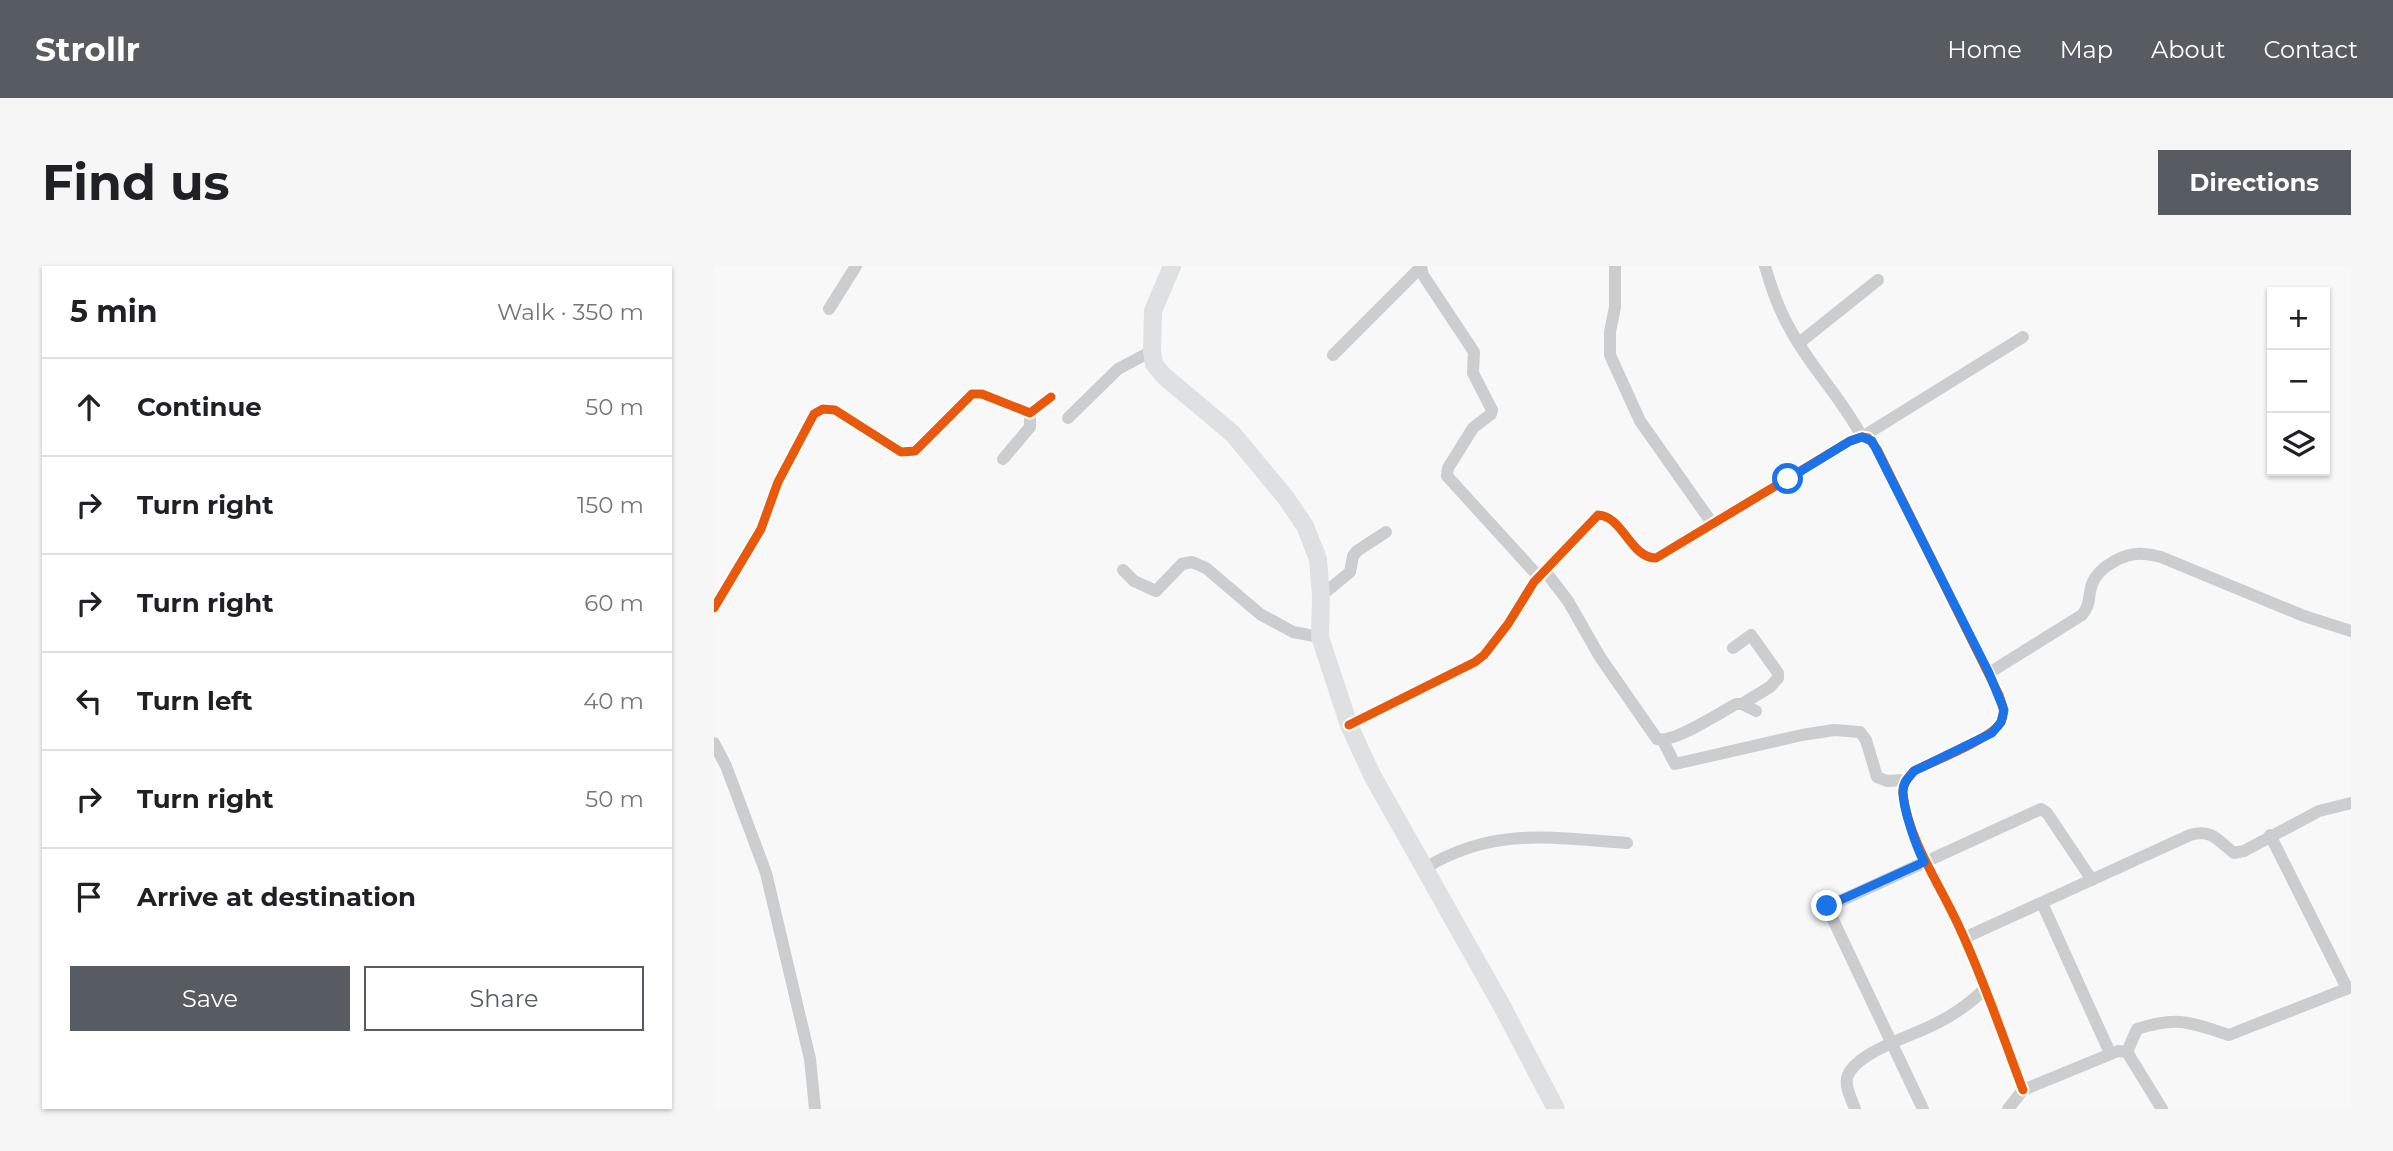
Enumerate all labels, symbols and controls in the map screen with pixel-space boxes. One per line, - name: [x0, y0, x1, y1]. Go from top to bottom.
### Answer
- text: Strollr: [35, 29, 140, 69]
- text: Home: [1947, 35, 2022, 64]
- text: Map: [2060, 35, 2113, 64]
- text: About: [2151, 35, 2225, 64]
- text: Contact: [2263, 35, 2358, 64]
- button: Directions: [2158, 150, 2351, 215]
- text: Find us: [42, 153, 230, 212]
- map controls: [2267, 287, 2330, 476]
- button: +: [2267, 287, 2330, 350]
- text: 5 min: [70, 293, 158, 330]
- text: Walk · 350 m: [497, 298, 644, 326]
- button: −: [2267, 350, 2330, 413]
- icon: ahead: [70, 388, 108, 426]
- text: Continue: [137, 391, 262, 423]
- text: 50 m: [585, 393, 644, 421]
- button: layers: [2267, 413, 2330, 476]
- route start: [1772, 463, 1803, 494]
- icon: right: [70, 486, 108, 524]
- text: Turn right: [137, 489, 273, 521]
- text: 150 m: [577, 491, 644, 519]
- icon: right: [70, 584, 108, 622]
- text: Turn right: [137, 587, 273, 619]
- text: 60 m: [584, 589, 644, 617]
- icon: left: [70, 682, 108, 720]
- text: Turn left: [137, 685, 253, 717]
- text: 40 m: [583, 687, 644, 715]
- icon: right: [70, 780, 108, 818]
- text: Turn right: [137, 783, 273, 815]
- text: 50 m: [585, 785, 644, 813]
- icon: arrive: [70, 878, 108, 916]
- text: Arrive at destination: [137, 881, 416, 913]
- route end: [1811, 890, 1842, 921]
- button: Save: [70, 966, 350, 1031]
- button: Share: [364, 966, 644, 1031]

